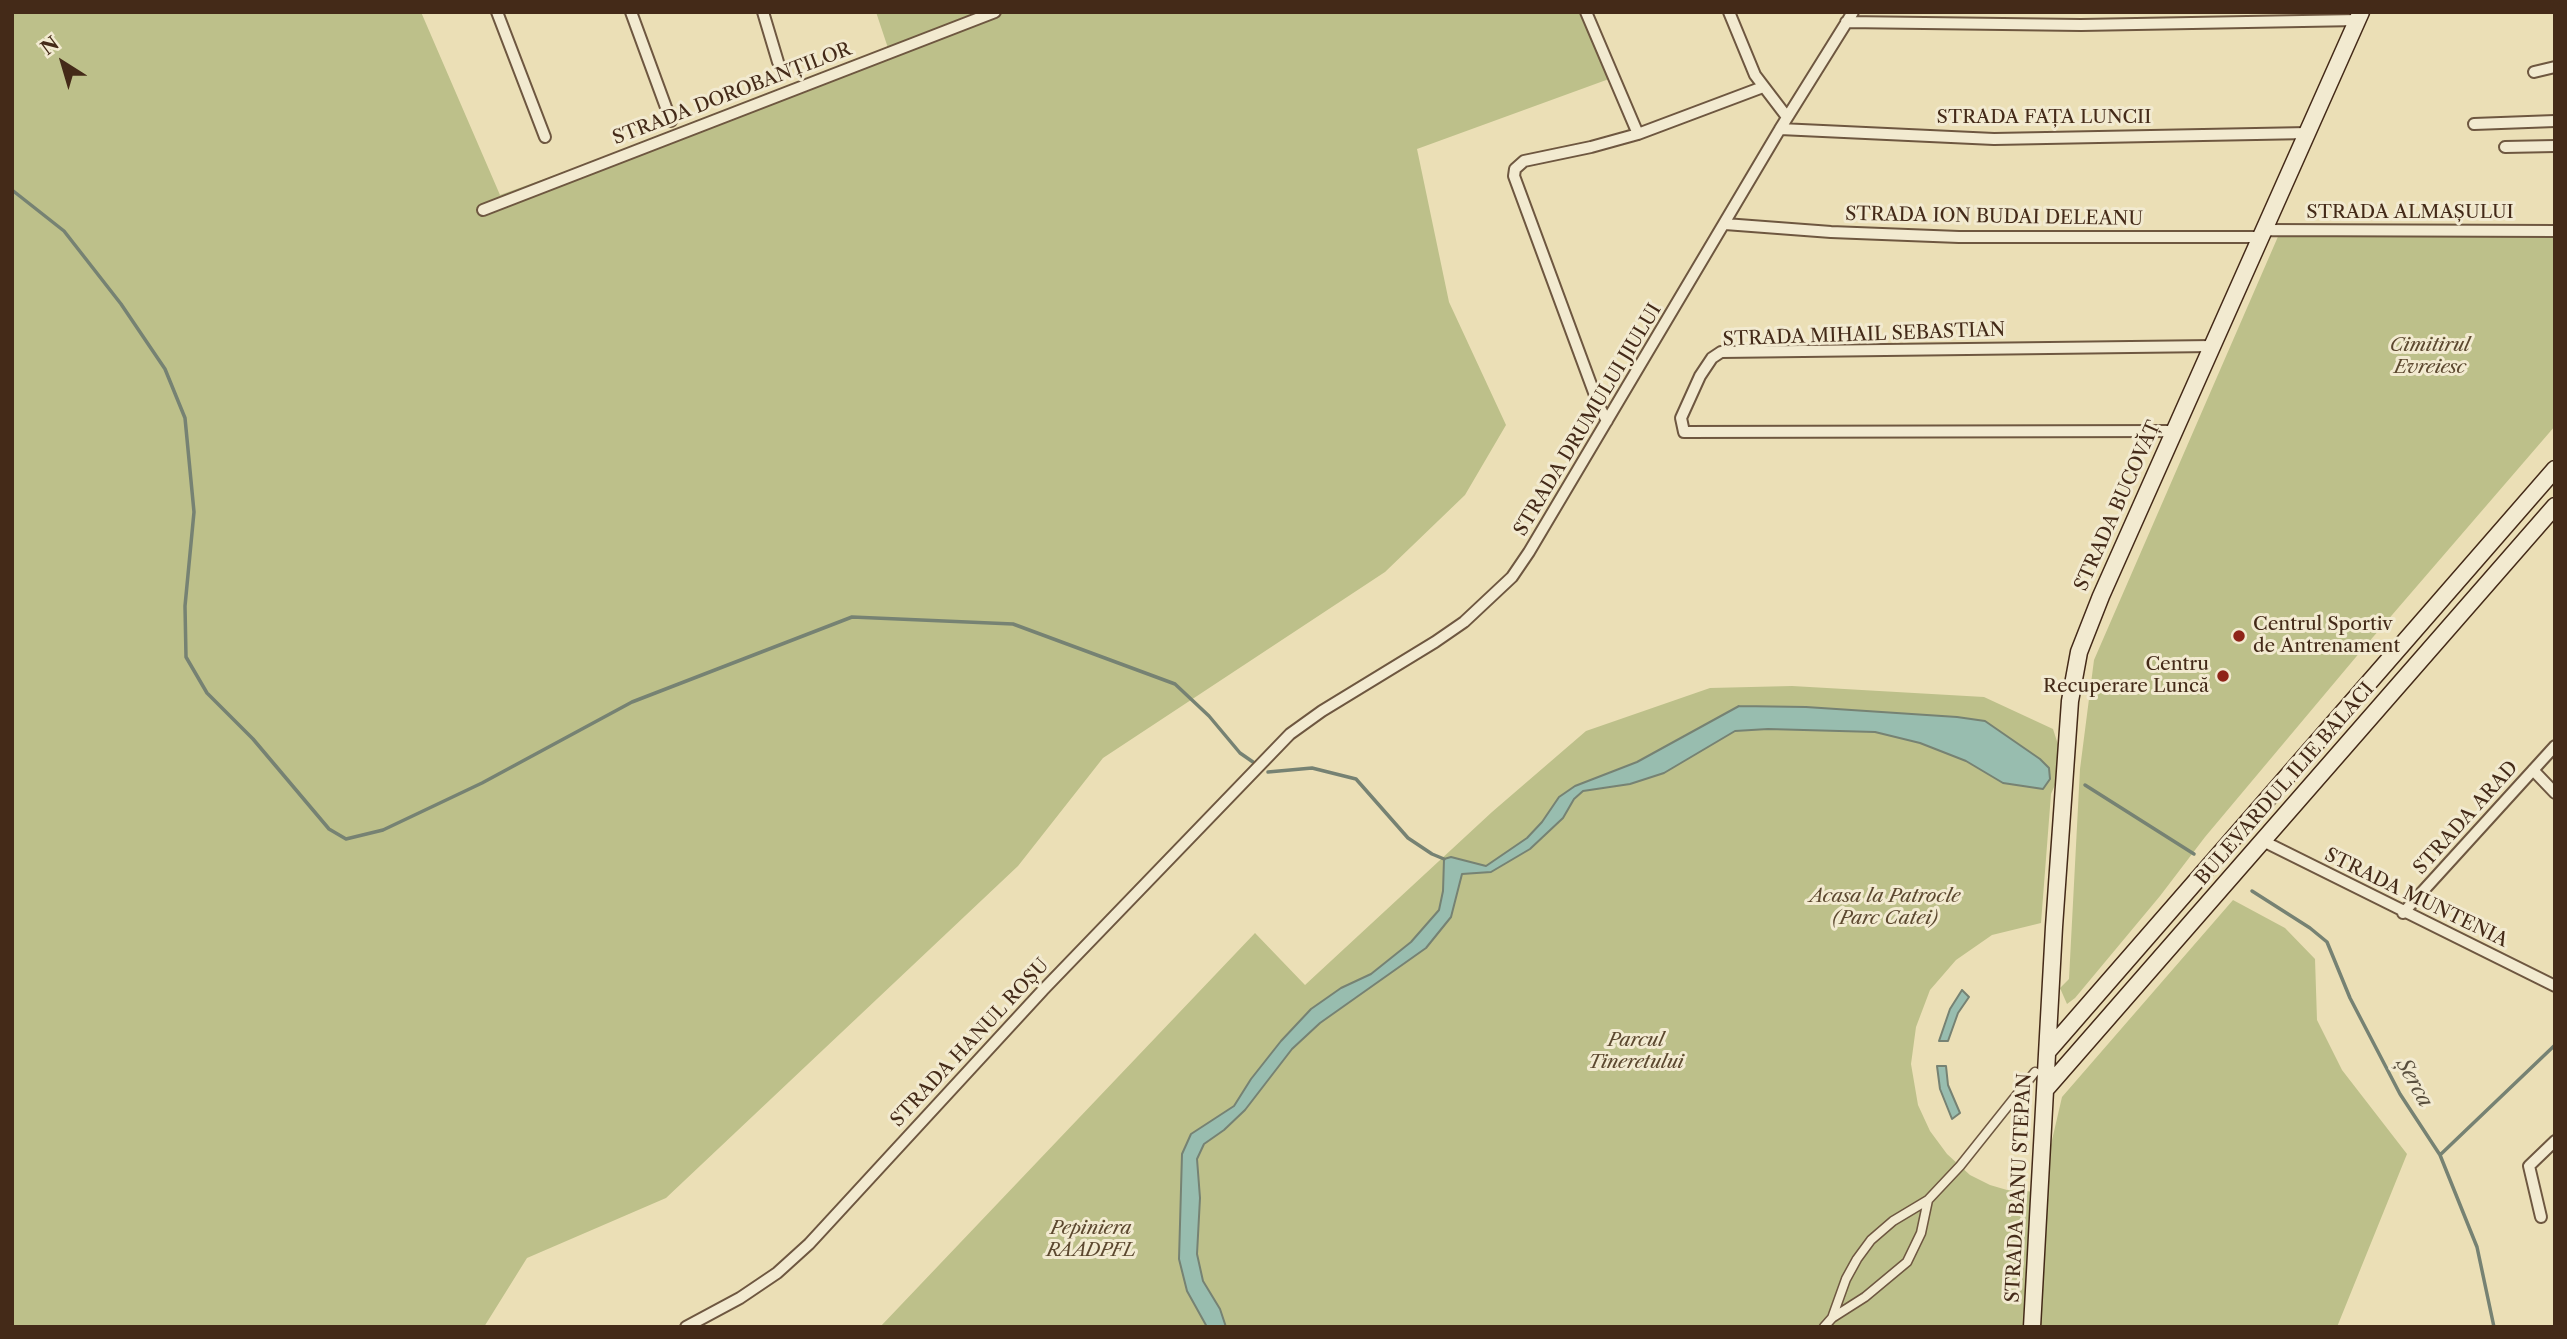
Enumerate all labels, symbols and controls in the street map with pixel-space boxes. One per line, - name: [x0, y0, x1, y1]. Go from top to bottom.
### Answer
- north arrow: [28, 28, 98, 98]
- text: N: [37, 32, 64, 60]
- street label: STRADA DOROBANȚILOR: [609, 38, 855, 150]
- street label: STRADA FAȚA LUNCII: [1937, 107, 2151, 129]
- street label: STRADA ALMAȘULUI: [2306, 202, 2514, 224]
- street label: STRADA ION BUDAI DELEANU: [1845, 203, 2143, 231]
- street label: STRADA DRUMULUI JIULUI: [1509, 300, 1667, 540]
- street label: STRADA MIHAIL SEBASTIAN: [1722, 319, 2006, 351]
- park label: Cimitirul Evreiesc: [2390, 335, 2470, 379]
- street label: STRADA BUCOVĂȚ: [2070, 417, 2166, 595]
- place label: Centrul Sportiv de Antrenament: [2253, 614, 2400, 658]
- marker: Centrul Sportiv de Antrenament: [2231, 628, 2247, 644]
- place label: Centru Recuperare Luncă: [2043, 654, 2209, 698]
- marker: Centru Recuperare Luncă: [2215, 668, 2231, 684]
- street label: BULEVARDUL ILIE BALACI: [2191, 678, 2379, 890]
- street label: STRADA ARAD: [2409, 757, 2523, 879]
- street label: STRADA MUNTENIA: [2321, 844, 2511, 952]
- park label: Acasa la Patrocle (Parc Catei): [1809, 886, 1961, 930]
- street label: STRADA HANUL ROȘU: [886, 954, 1054, 1132]
- park label: Parcul Tineretului: [1588, 1030, 1684, 1074]
- water label: Șerca: [2390, 1054, 2438, 1112]
- street label: STRADA BANU STEPAN: [2002, 1073, 2036, 1303]
- park label: Pepiniera RAADPFL: [1047, 1218, 1135, 1262]

